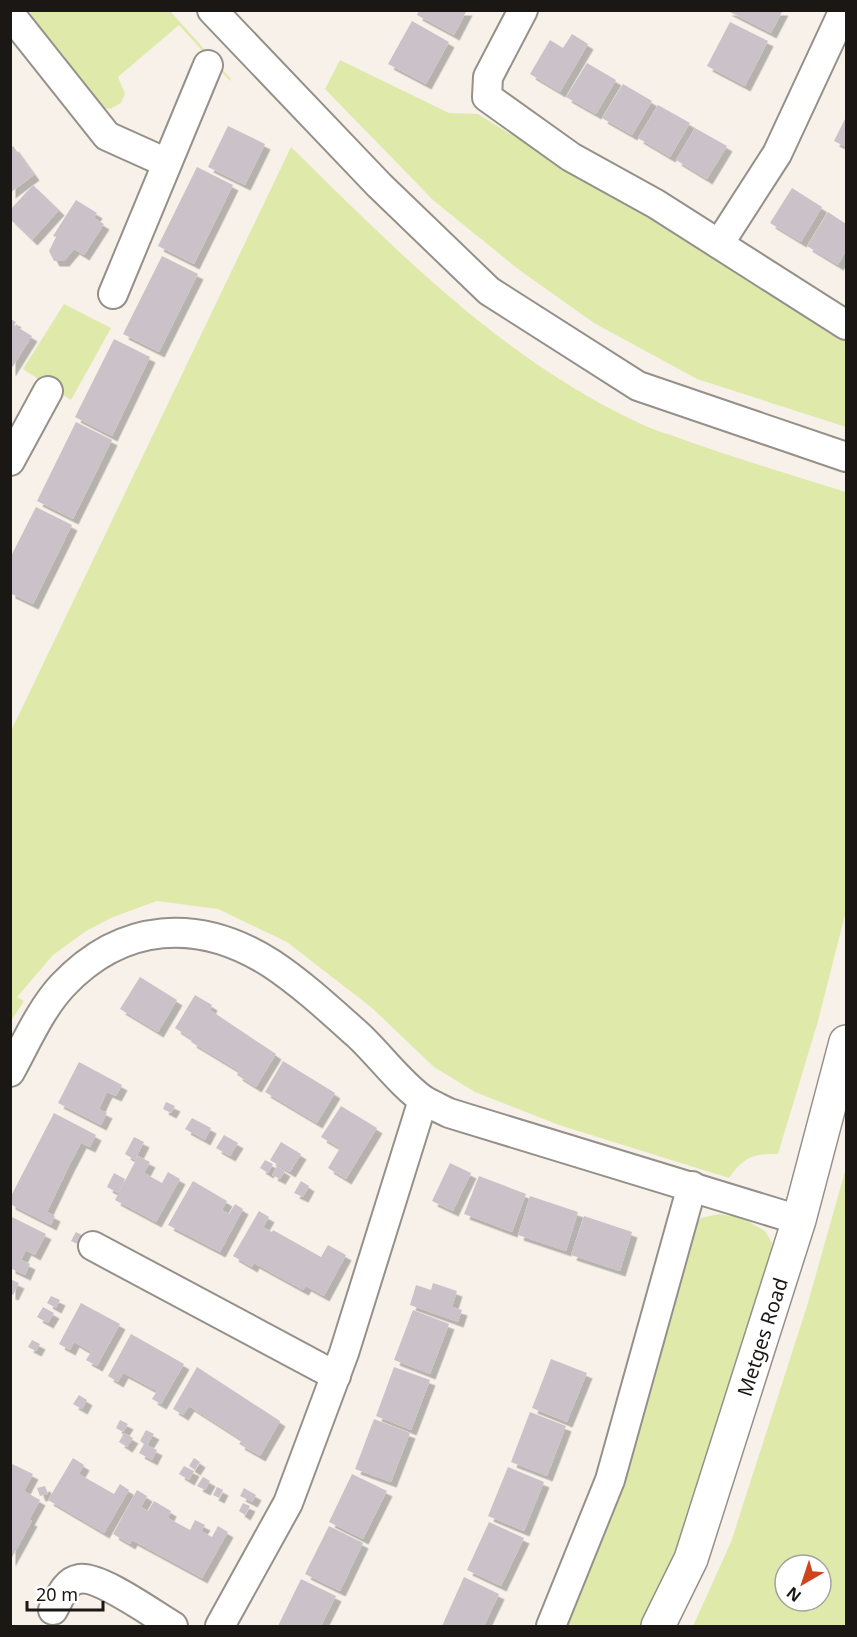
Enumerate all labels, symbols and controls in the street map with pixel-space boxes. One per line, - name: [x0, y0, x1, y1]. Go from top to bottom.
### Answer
- street label: Metges Road: [730, 1274, 793, 1399]
- north arrow: [773, 1553, 833, 1613]
- scale bar: [27, 1574, 104, 1612]
- text: 20 m: [36, 1582, 78, 1606]
- text: N: [782, 1582, 806, 1607]

